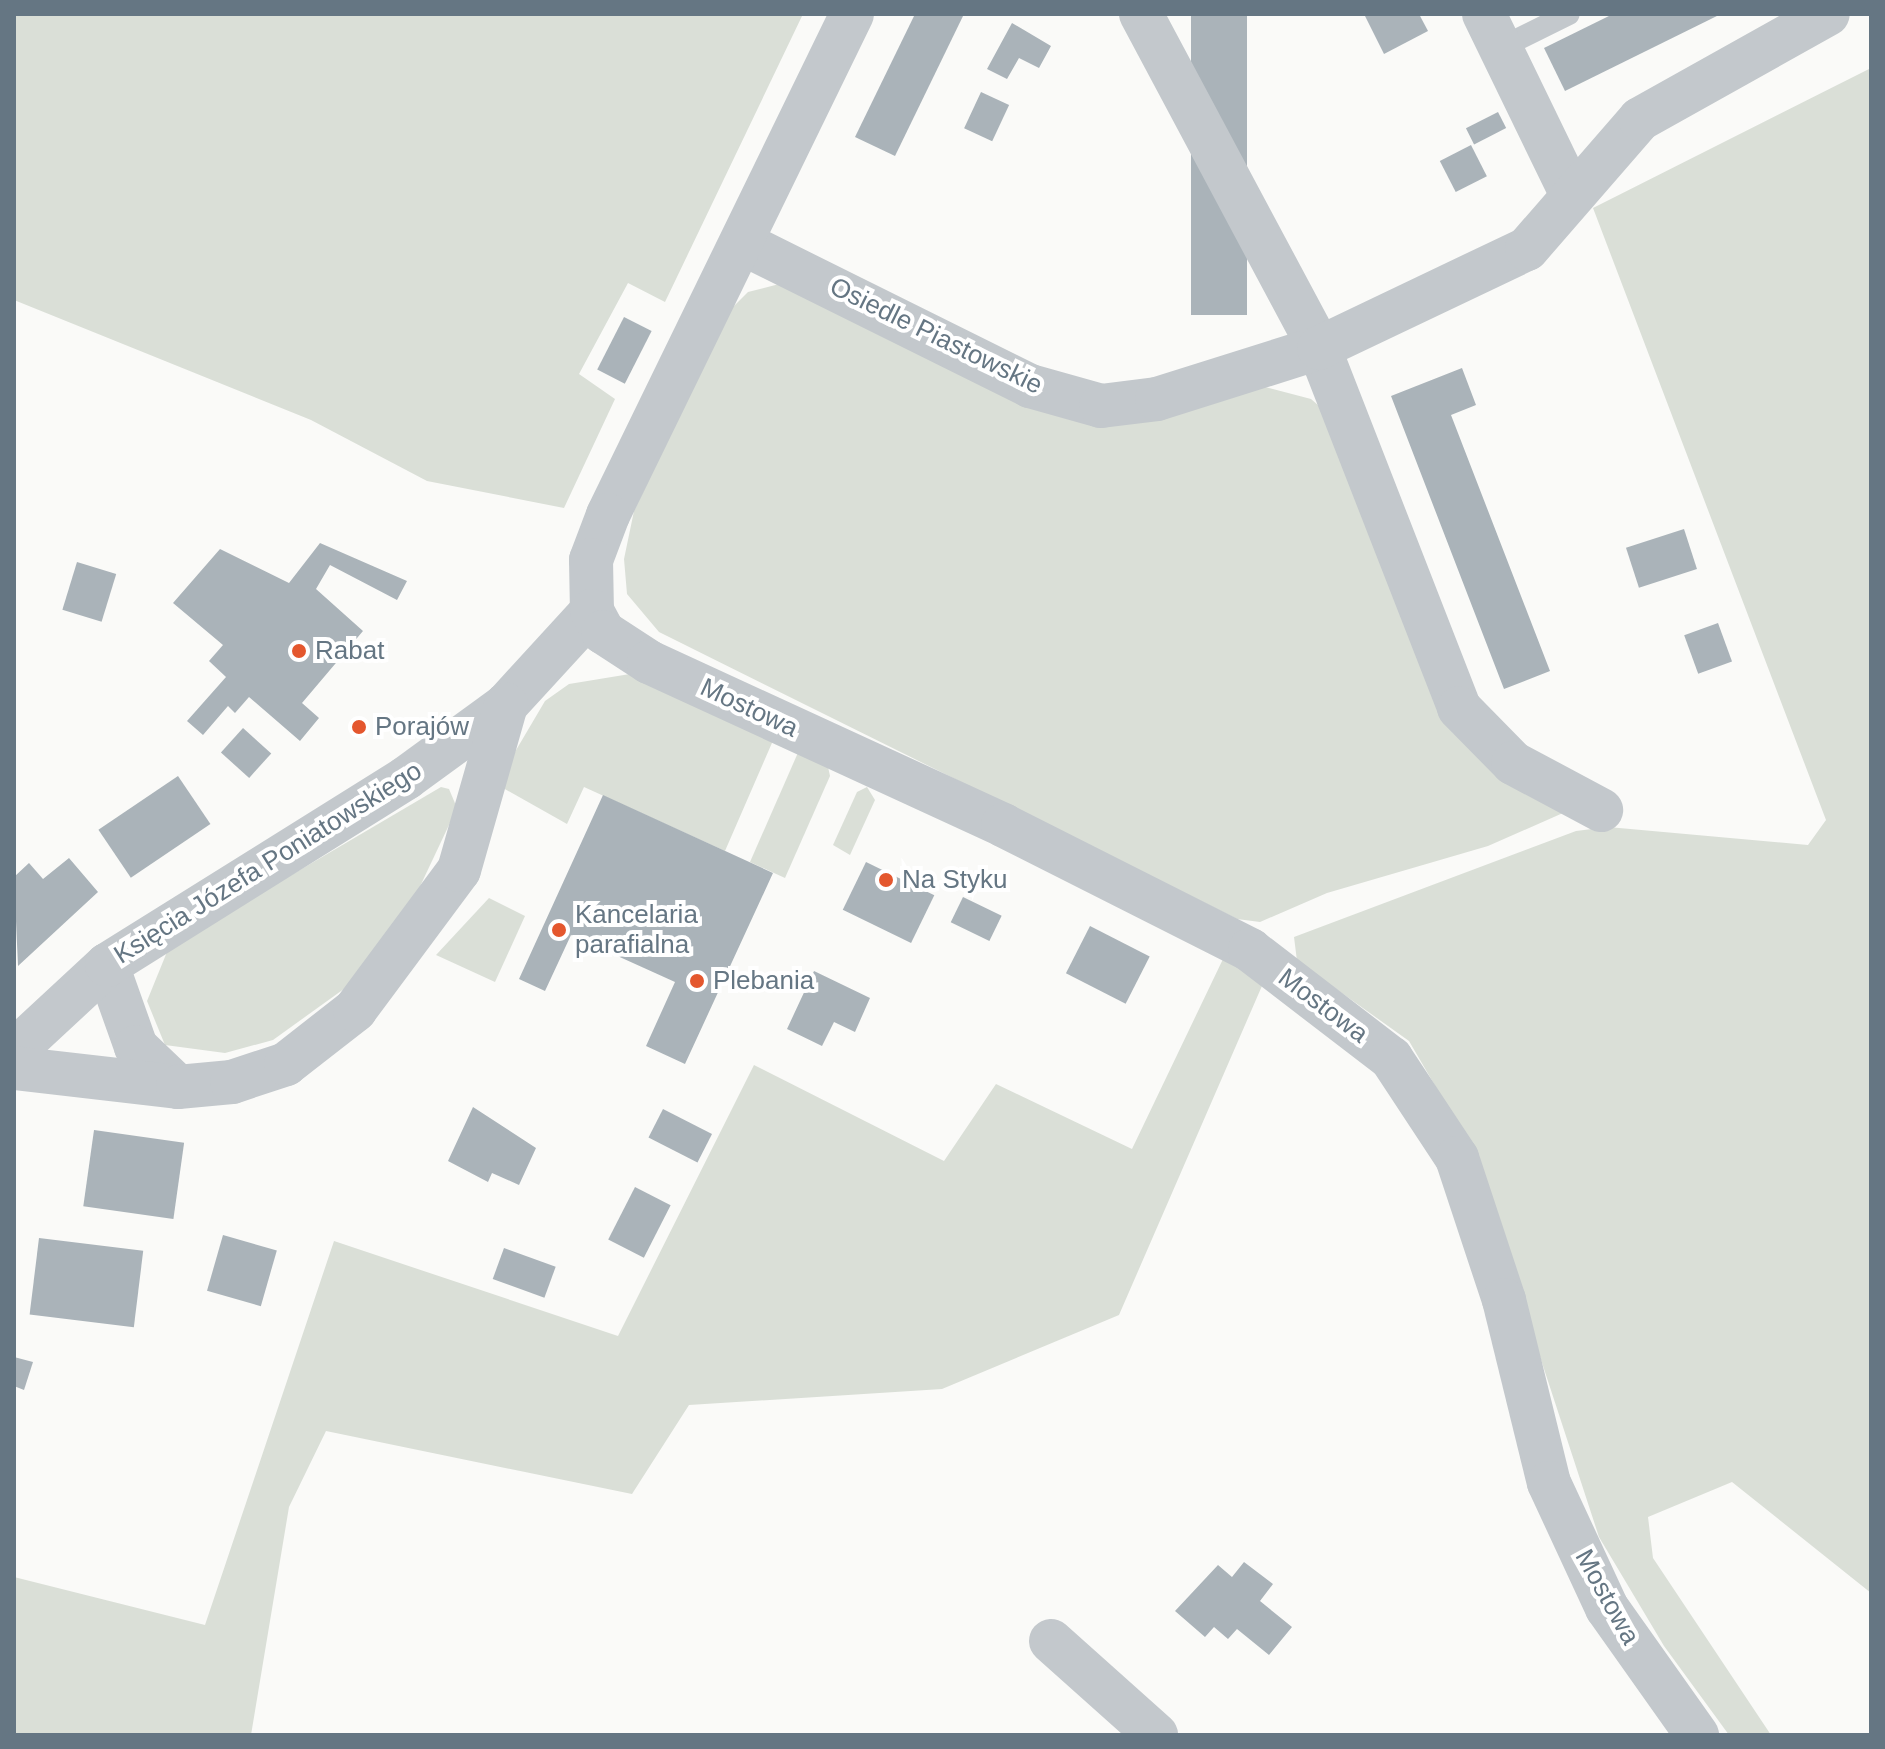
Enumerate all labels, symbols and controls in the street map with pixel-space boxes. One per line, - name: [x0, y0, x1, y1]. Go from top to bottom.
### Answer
- street label: Osiedle Piastowskie: [825, 271, 1047, 401]
- place label: Rabat: [315, 635, 384, 667]
- marker: Rabat: [290, 642, 308, 660]
- street label: Mostowa: [695, 672, 803, 744]
- place label: Porajów: [375, 711, 469, 743]
- marker: Porajów: [350, 718, 368, 736]
- street label: Księcia Józefa Poniatowskiego: [108, 755, 428, 971]
- place label: Na Styku: [902, 864, 1007, 896]
- marker: Na Styku: [877, 871, 895, 889]
- place label: Kancelaria parafialna: [575, 899, 698, 960]
- marker: Kancelaria parafialna: [550, 921, 568, 939]
- street label: Mostowa: [1272, 962, 1374, 1050]
- place label: Plebania: [713, 965, 814, 997]
- marker: Plebania: [688, 972, 706, 990]
- street label: Mostowa: [1568, 1544, 1646, 1650]

